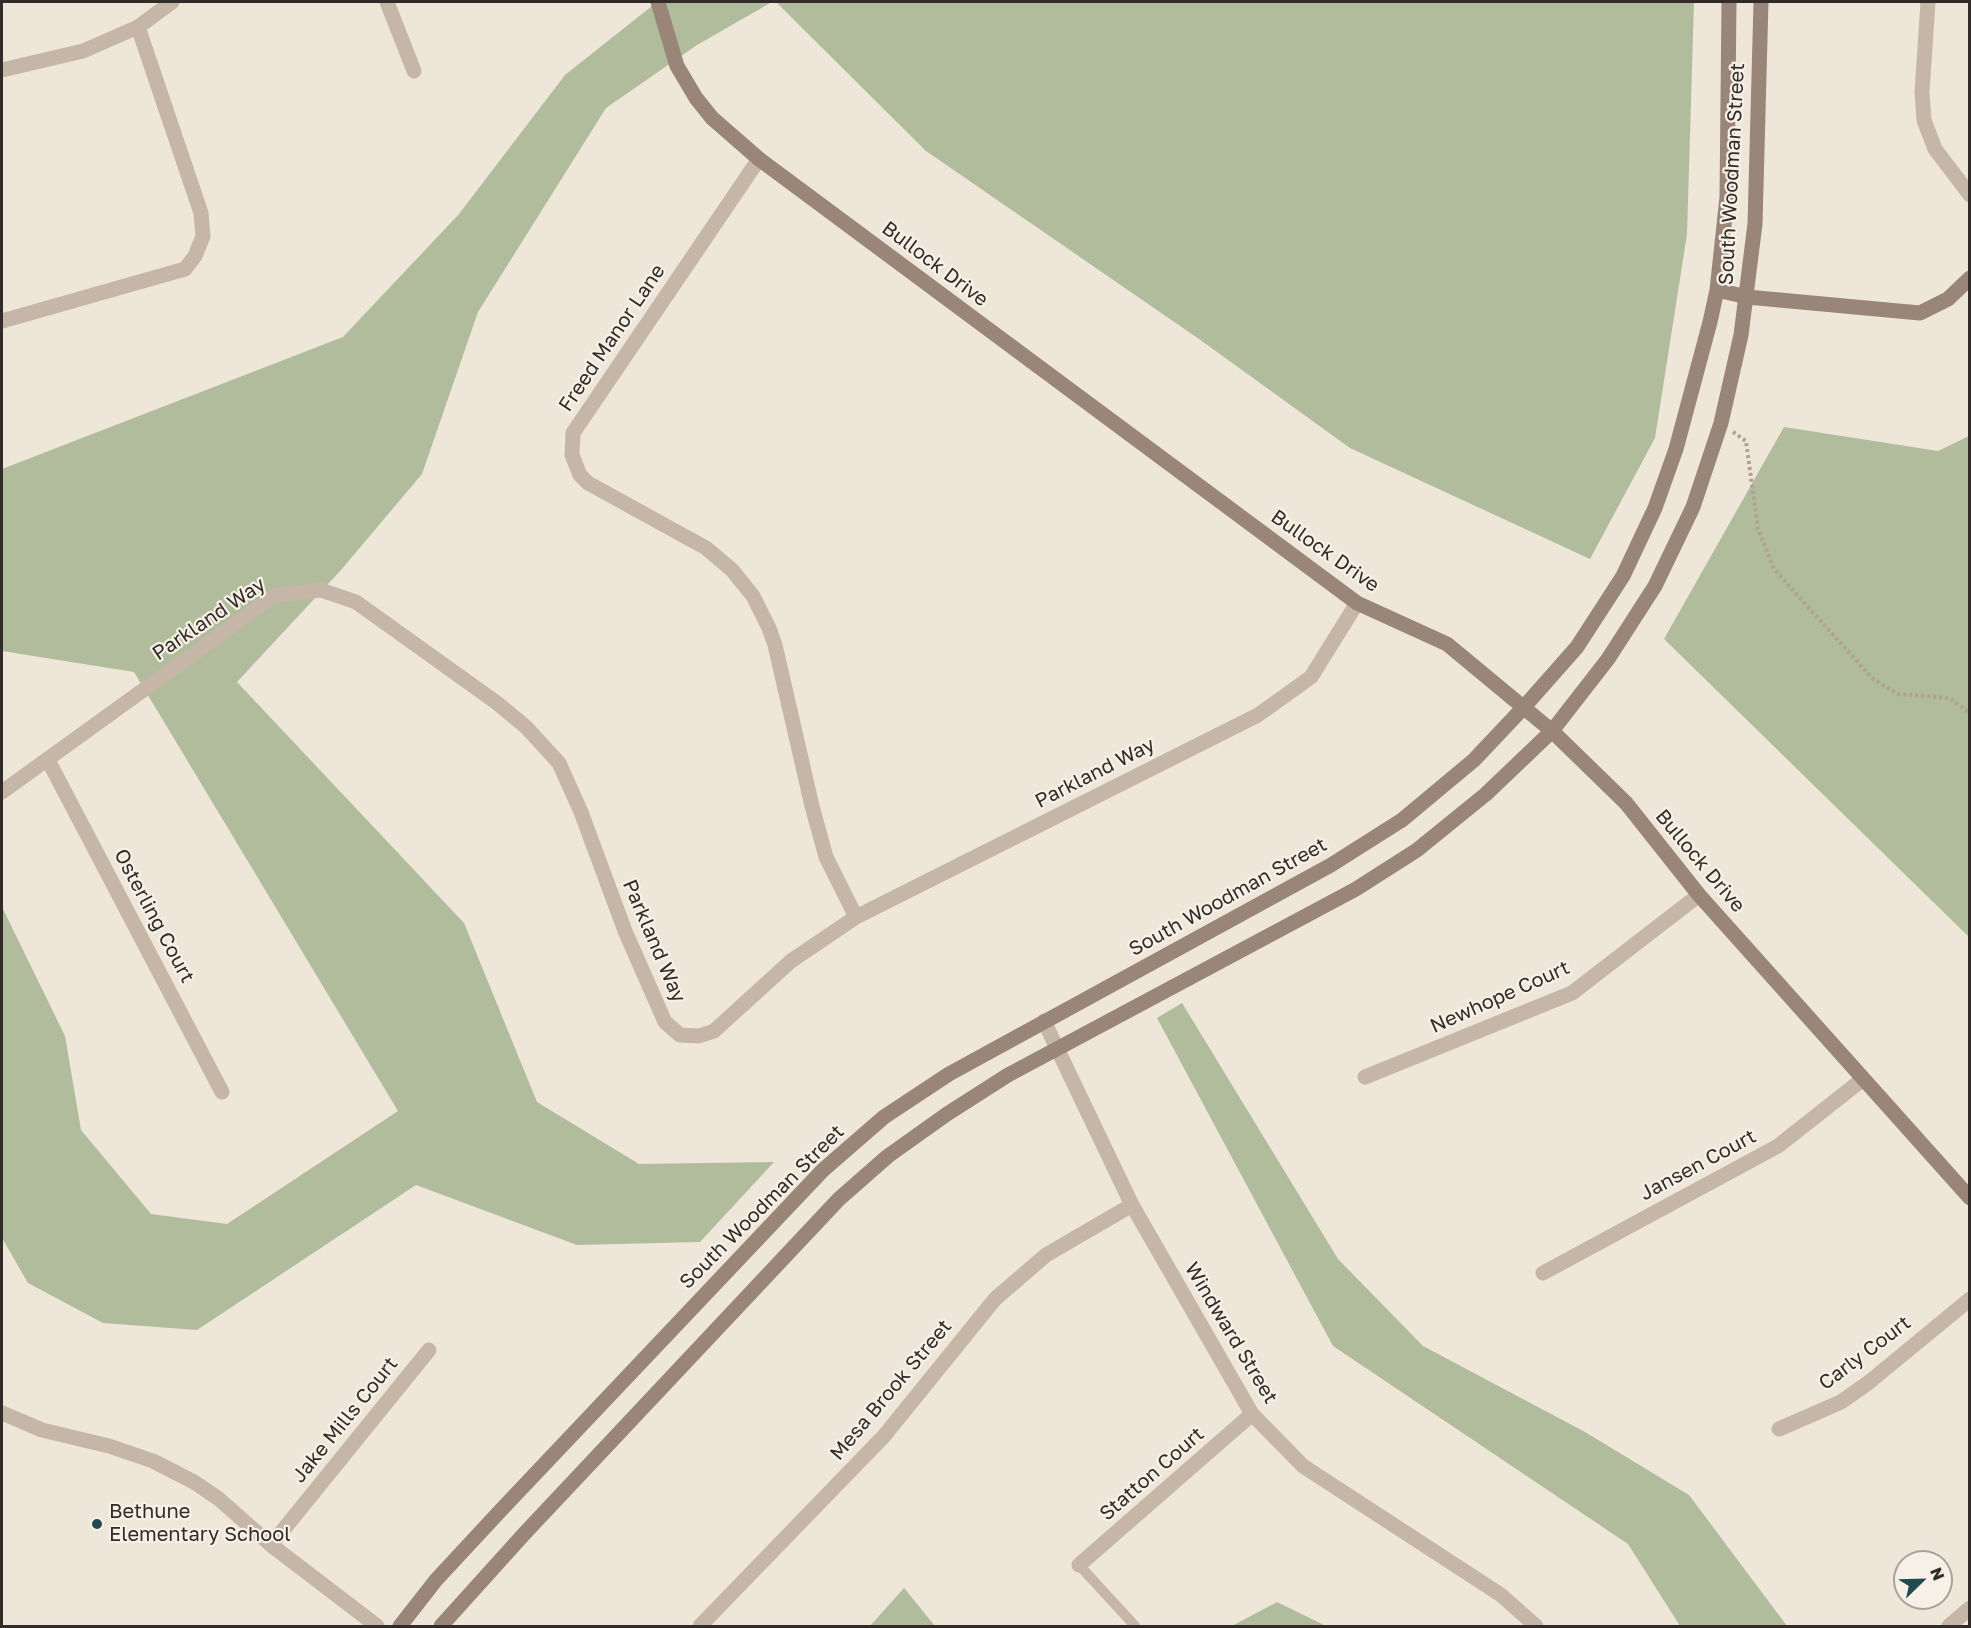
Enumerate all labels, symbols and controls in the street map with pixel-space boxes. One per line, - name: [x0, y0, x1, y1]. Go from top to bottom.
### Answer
- street label: South Woodman Street: [1714, 62, 1750, 286]
- street label: Bullock Drive: [877, 216, 993, 312]
- street label: Freed Manor Lane: [554, 260, 670, 416]
- street label: Bullock Drive: [1266, 505, 1384, 597]
- street label: Parkland Way: [148, 572, 270, 666]
- street label: Parkland Way: [1031, 733, 1159, 813]
- street label: Bullock Drive: [1650, 805, 1750, 917]
- street label: South Woodman Street: [1125, 833, 1331, 961]
- street label: Osterling Court: [109, 845, 199, 987]
- street label: Parkland Way: [617, 876, 691, 1006]
- street label: Newhope Court: [1427, 956, 1573, 1038]
- street label: South Woodman Street: [675, 1120, 849, 1294]
- street label: Jansen Court: [1636, 1124, 1760, 1206]
- street label: Windward Street: [1179, 1258, 1283, 1408]
- street label: Carly Court: [1814, 1311, 1916, 1395]
- street label: Mesa Brook Street: [825, 1315, 957, 1465]
- street label: Jake Mills Court: [287, 1352, 403, 1488]
- street label: Statton Court: [1095, 1422, 1209, 1526]
- place label: Bethune Elementary School: [109, 1500, 291, 1547]
- marker: Bethune Elementary School: [90, 1517, 104, 1531]
- north arrow: [1893, 1550, 1953, 1610]
- text: N: [1926, 1564, 1949, 1583]

